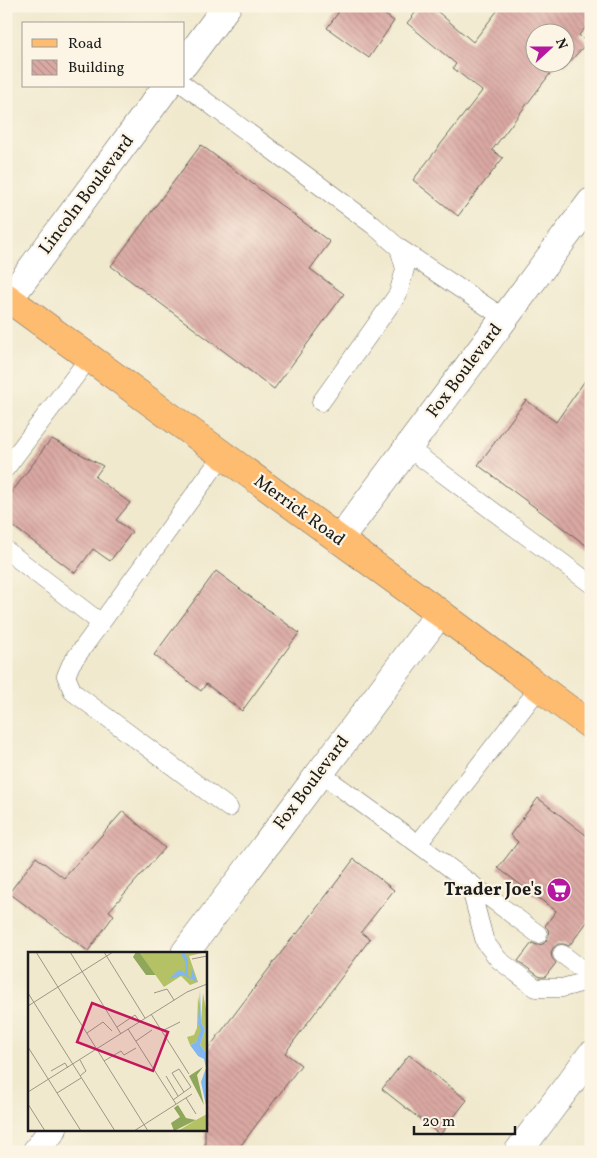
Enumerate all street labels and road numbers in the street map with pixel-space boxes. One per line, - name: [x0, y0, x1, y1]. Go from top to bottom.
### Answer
- street label: Lincoln Boulevard: [34, 130, 140, 260]
- street label: Fox Boulevard: [421, 319, 509, 423]
- street label: Merrick Road: [248, 469, 350, 553]
- street label: Fox Boulevard: [268, 731, 356, 835]

